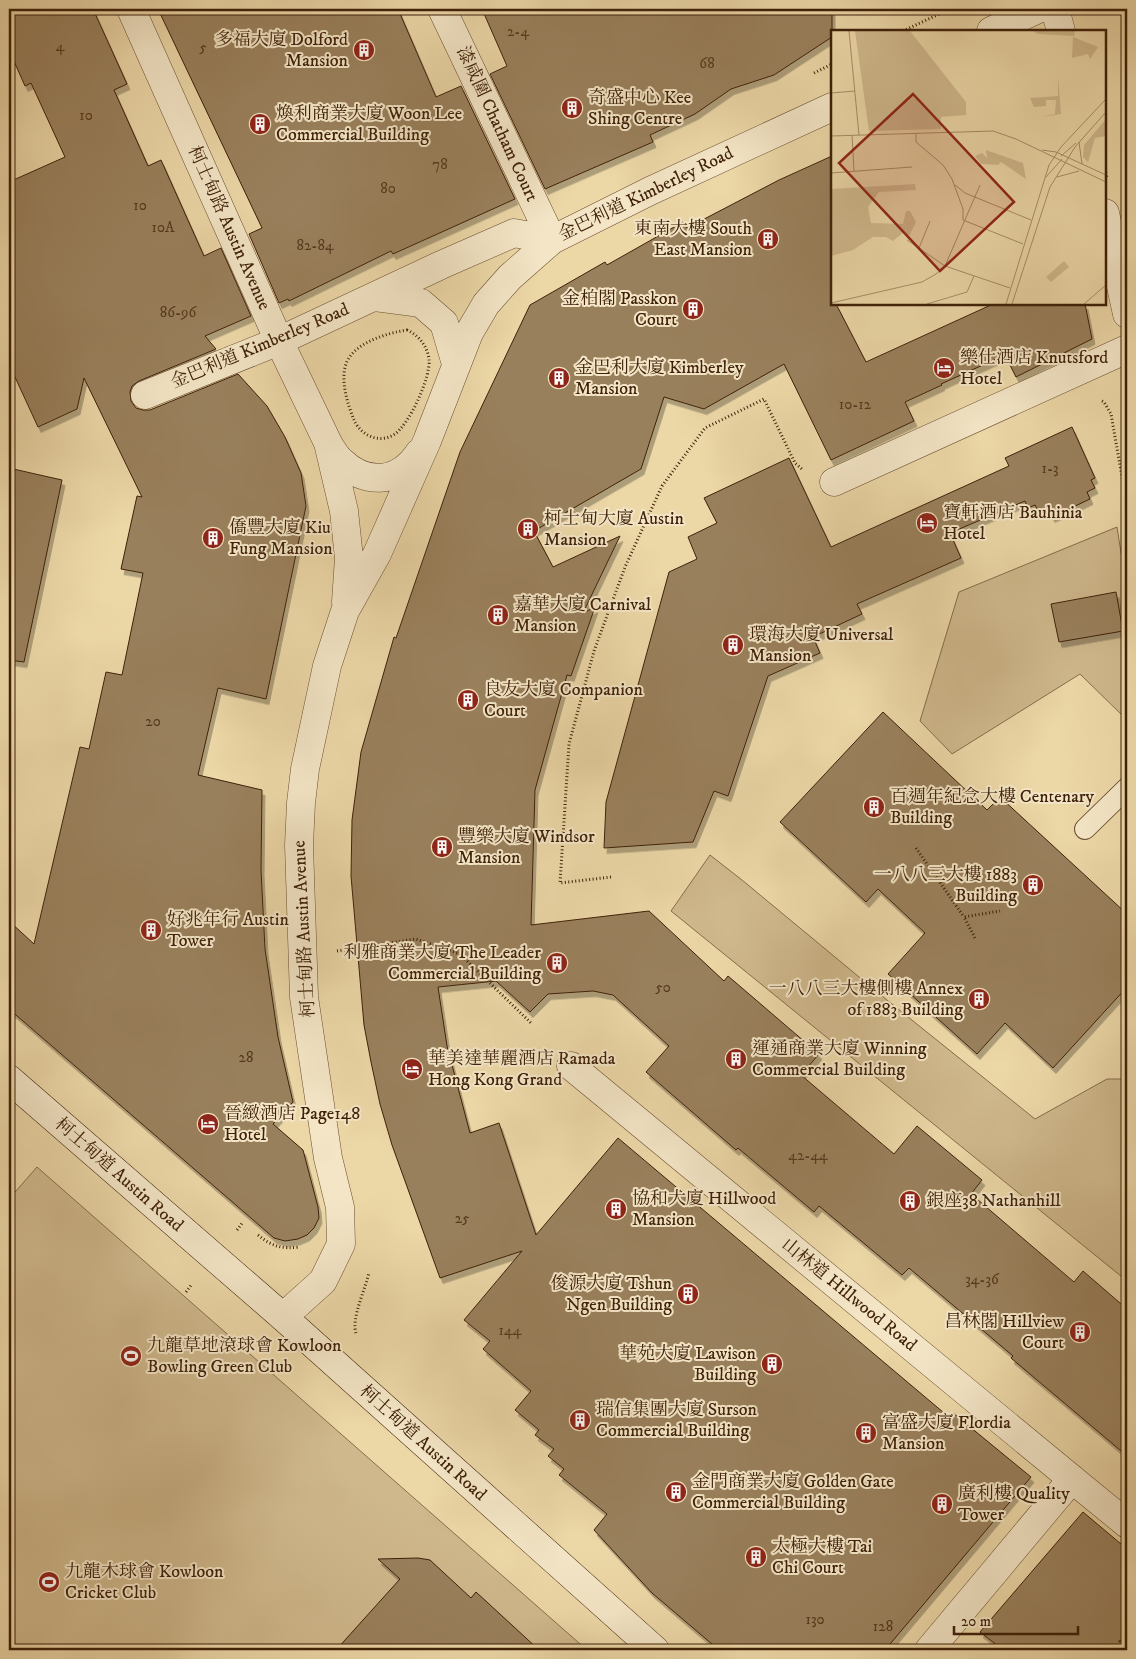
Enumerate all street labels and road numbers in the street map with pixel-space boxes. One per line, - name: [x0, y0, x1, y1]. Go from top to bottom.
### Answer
- street label: 漆咸圍 Chatham Court: [451, 43, 543, 205]
- street label: 柯士甸路 Austin Avenue: [183, 142, 275, 314]
- street label: 金巴利道 Kimberley Road: [555, 142, 737, 246]
- street label: 金巴利道 Kimberley Road: [168, 298, 352, 394]
- street label: 柯士甸路 Austin Avenue: [288, 840, 320, 1018]
- street label: 柯士甸道 Austin Road: [50, 1113, 188, 1237]
- street label: 山林道 Hillwood Road: [777, 1234, 921, 1356]
- street label: 柯士甸道 Austin Road: [355, 1380, 491, 1506]

